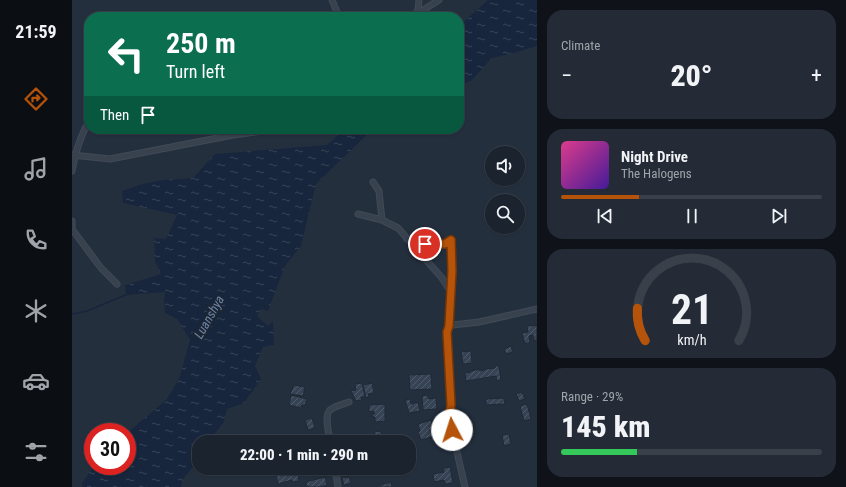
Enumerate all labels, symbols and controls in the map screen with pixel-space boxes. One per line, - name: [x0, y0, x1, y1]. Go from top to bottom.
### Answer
- text: 21:59: [15, 21, 57, 42]
- text: 250 m: [166, 27, 236, 60]
- icon: left: [100, 28, 152, 80]
- text: Climate: [561, 38, 600, 53]
- text: 20°: [670, 58, 713, 93]
- text: Turn left: [166, 61, 225, 82]
- text: −: [561, 63, 572, 88]
- text: +: [811, 63, 822, 88]
- icon: directions: [22, 85, 50, 113]
- icon: arrive: [137, 104, 159, 126]
- text: Then: [100, 106, 129, 124]
- map controls: [485, 146, 525, 234]
- button: sound: [485, 146, 525, 186]
- text: Night Drive: [621, 148, 688, 166]
- icon: music: [22, 155, 50, 183]
- text: The Halogens: [621, 166, 692, 181]
- button: search: [485, 194, 525, 234]
- icon: previous: [594, 205, 616, 227]
- icon: pause: [681, 205, 703, 227]
- icon: next: [768, 205, 790, 227]
- icon: phone: [22, 226, 50, 254]
- pin: [408, 227, 442, 261]
- icon: arrive: [414, 233, 436, 255]
- text: 21: [670, 285, 713, 334]
- water label: Luanshya: [191, 293, 227, 341]
- icon: climate: [22, 297, 50, 325]
- text: km/h: [677, 332, 706, 348]
- icon: car: [22, 367, 50, 395]
- text: Range · 29%: [561, 389, 623, 404]
- position arrow: [431, 409, 473, 451]
- text: 145 km: [561, 409, 650, 444]
- speed limit sign: 30: [84, 423, 136, 475]
- icon: filters: [22, 438, 50, 466]
- text: 22:00 · 1 min · 290 m: [240, 446, 368, 464]

